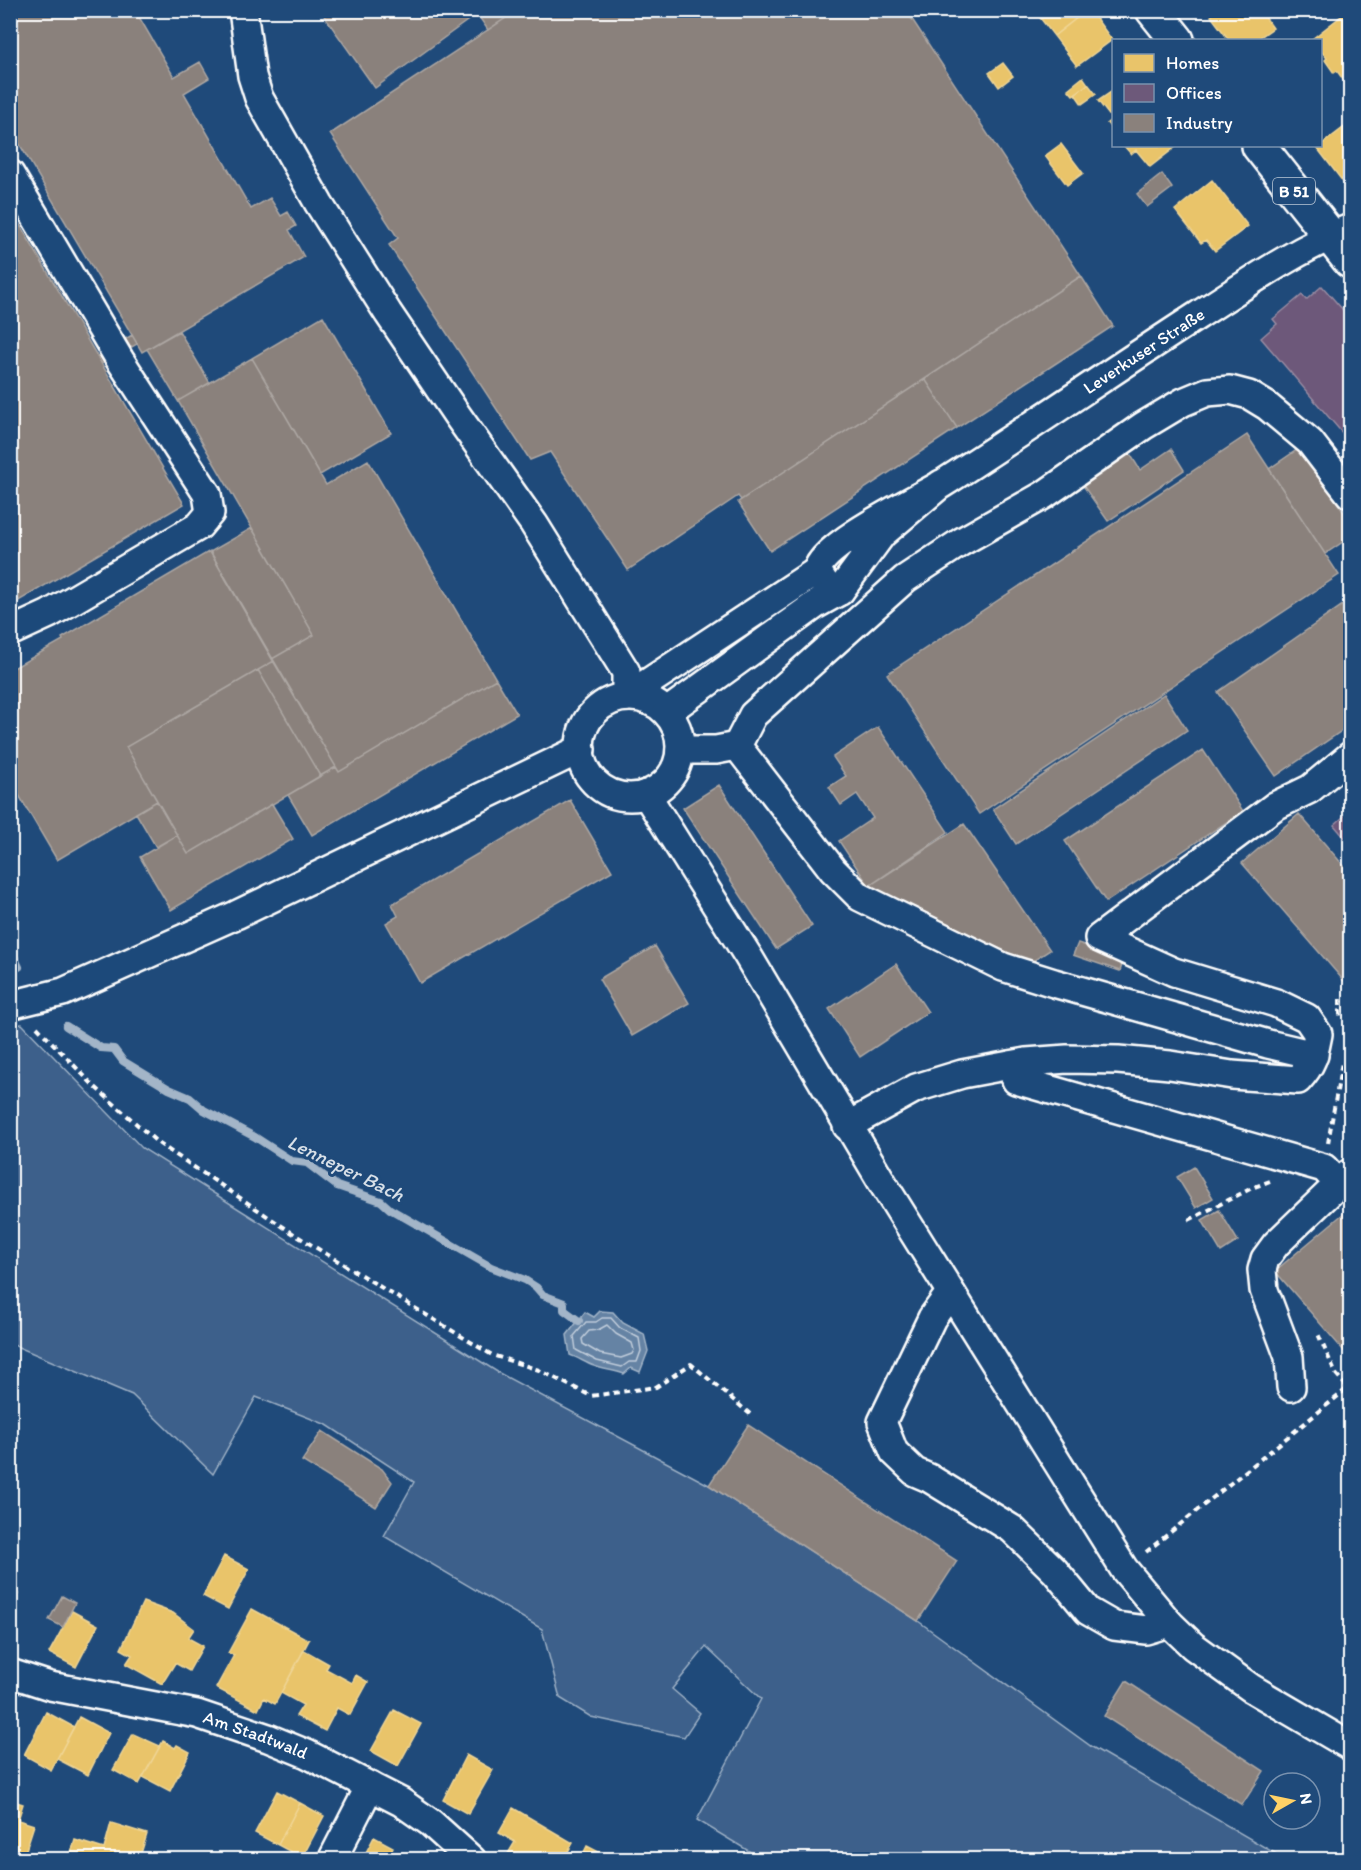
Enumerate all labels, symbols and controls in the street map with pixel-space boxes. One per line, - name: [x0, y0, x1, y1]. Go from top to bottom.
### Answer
- legend: [1112, 39, 1322, 147]
- text: Homes: [1166, 52, 1219, 74]
- text: Offices: [1166, 82, 1222, 104]
- text: Industry: [1166, 112, 1233, 134]
- road number: B 51: [1273, 178, 1315, 204]
- street label: Leverkuser Straße: [1079, 303, 1209, 399]
- water label: Lenneper Bach: [284, 1129, 409, 1207]
- street label: Am Stadtwald: [201, 1706, 311, 1764]
- north arrow: [1262, 1771, 1322, 1831]
- text: N: [1296, 1792, 1317, 1806]

